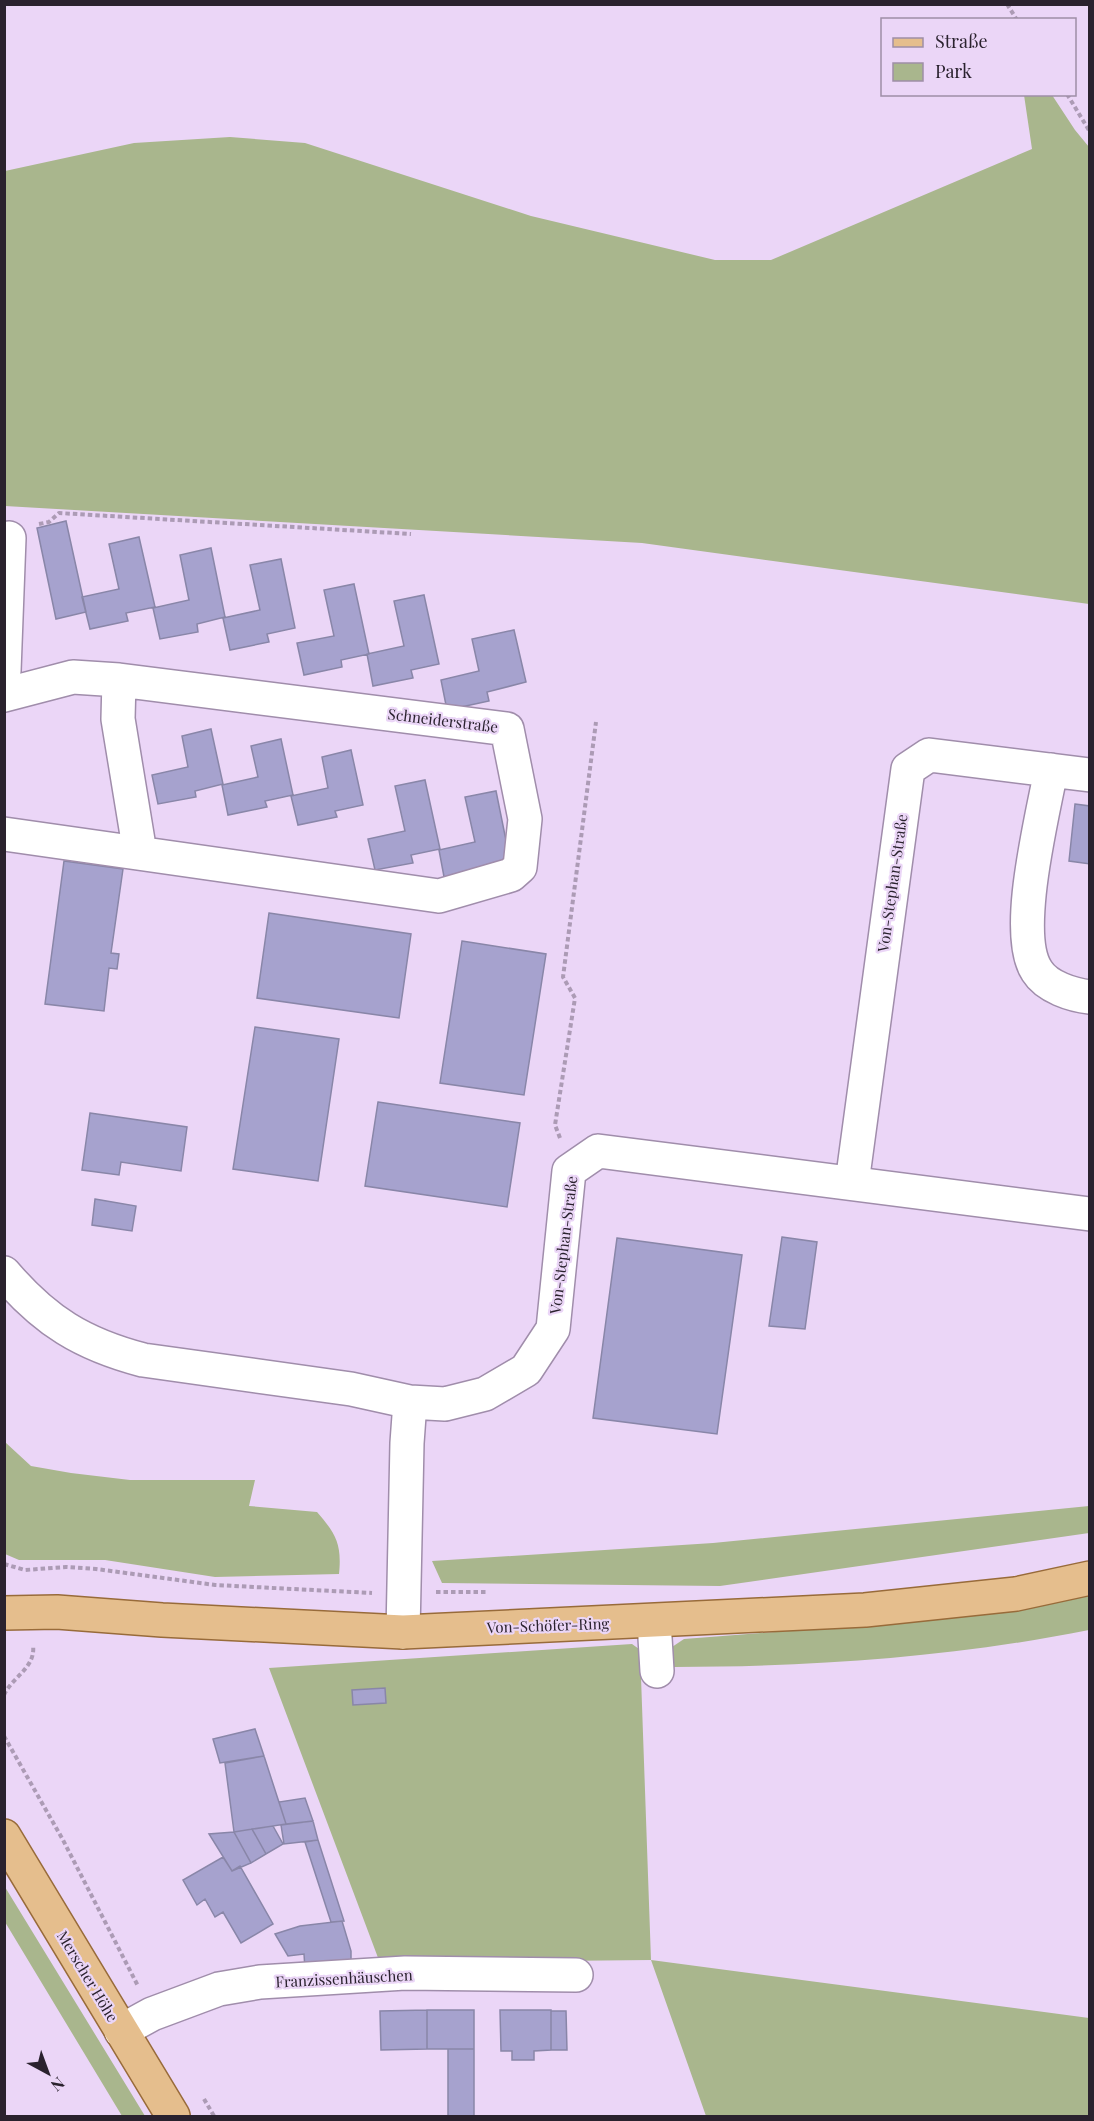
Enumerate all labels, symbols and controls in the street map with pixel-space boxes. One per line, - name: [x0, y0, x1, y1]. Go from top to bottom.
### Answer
- legend: [881, 18, 1076, 96]
- text: Straße: [935, 29, 988, 53]
- text: Park: [935, 59, 972, 83]
- street label: Schneiderstraße: [387, 703, 499, 737]
- street label: Von-Stephan-Straße: [872, 813, 912, 954]
- street label: Von-Stephan-Straße: [544, 1175, 581, 1316]
- street label: Von-Schöfer-Ring: [485, 1613, 610, 1637]
- street label: Merscher Höhe: [53, 1927, 123, 2025]
- street label: Franzissenhäuschen: [275, 1964, 413, 1992]
- north arrow: [18, 2043, 78, 2103]
- text: N: [47, 2073, 69, 2097]

